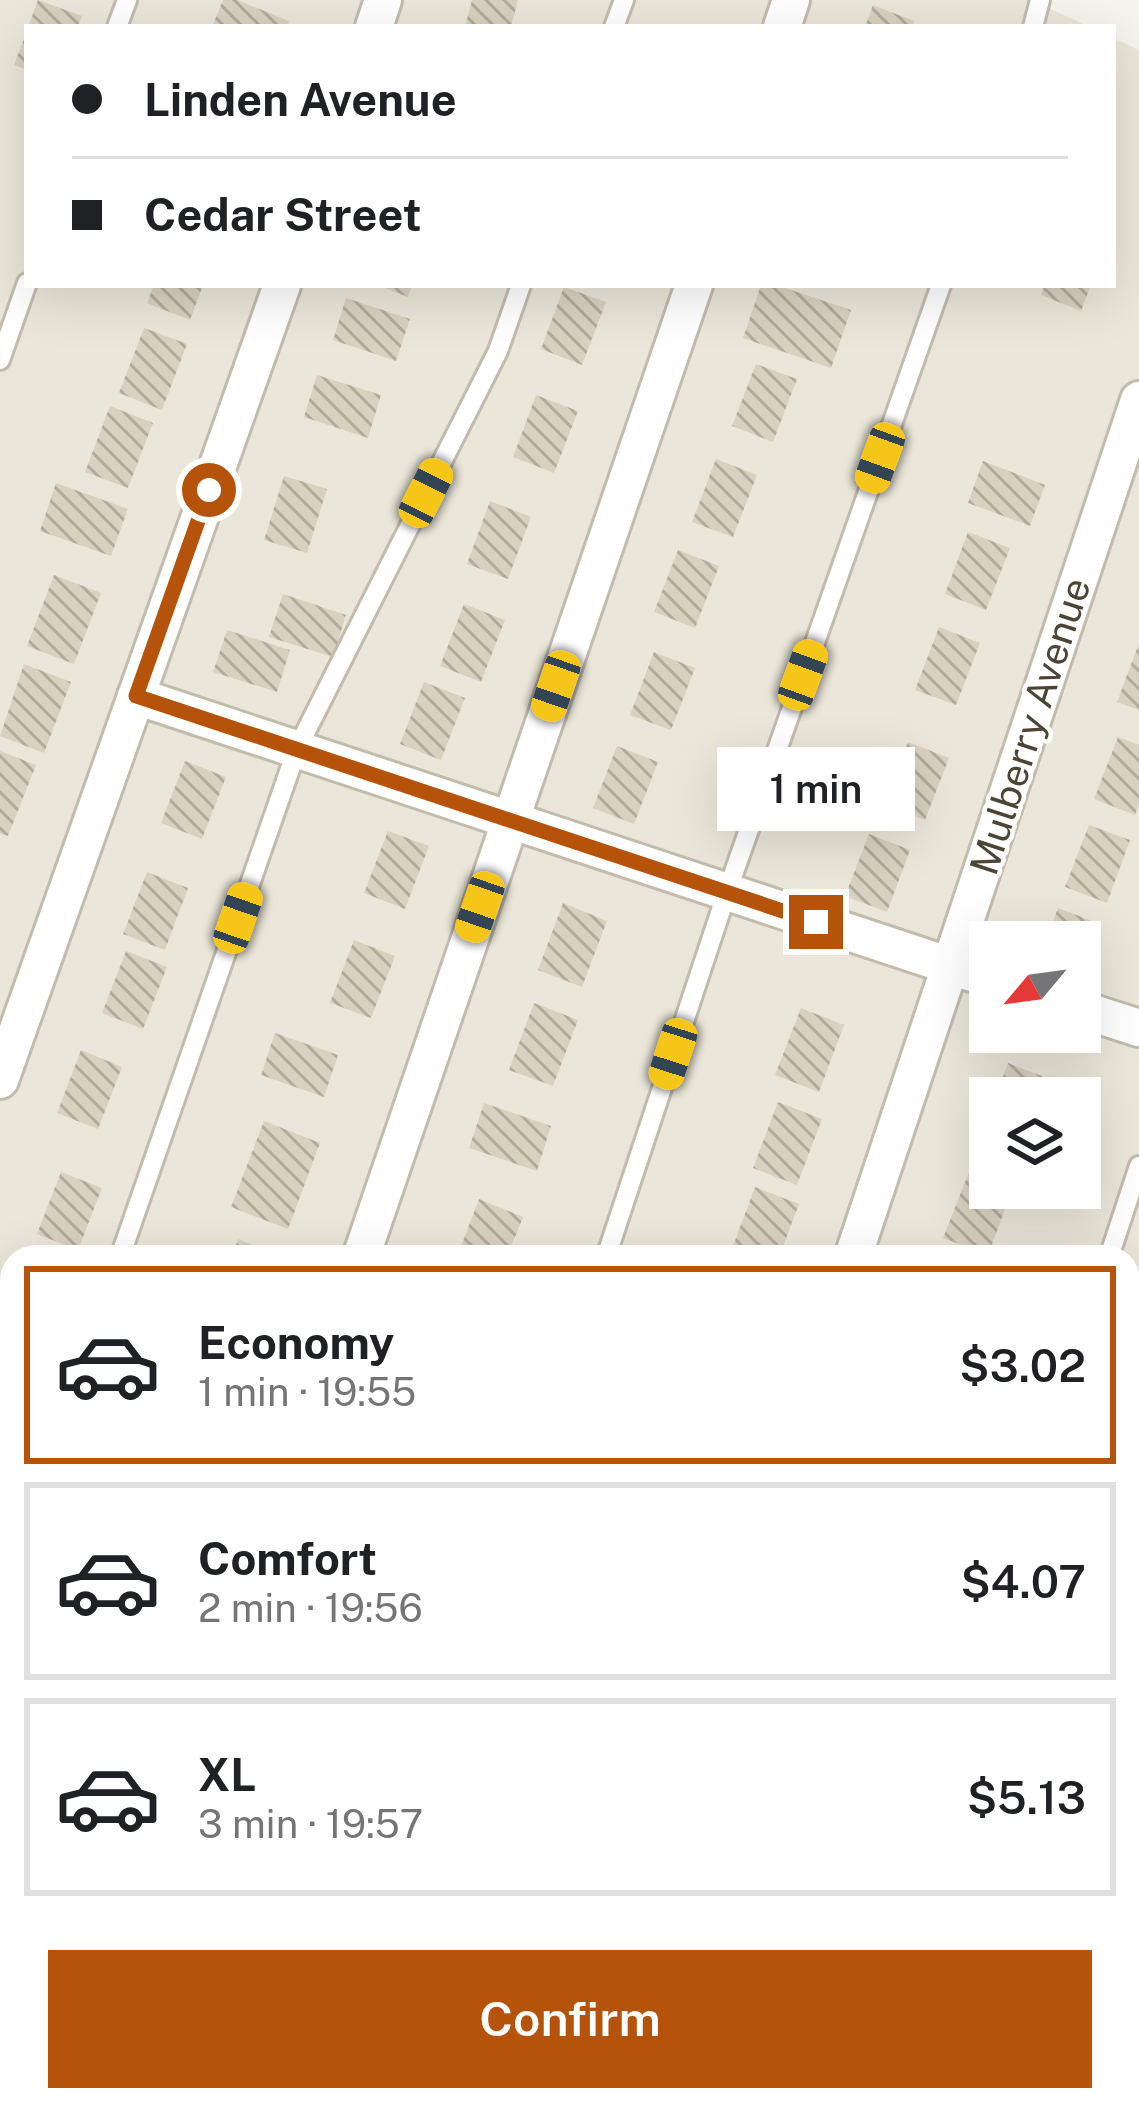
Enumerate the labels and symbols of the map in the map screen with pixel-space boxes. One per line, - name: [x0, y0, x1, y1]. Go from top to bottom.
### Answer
- car: [851, 418, 909, 498]
- car: [394, 453, 458, 533]
- route start: [182, 463, 236, 517]
- street label: Mulberry Avenue: [960, 572, 1100, 880]
- car: [774, 635, 832, 715]
- car: [527, 646, 585, 726]
- callout: 1 min: [717, 748, 915, 832]
- car: [451, 867, 509, 947]
- car: [209, 878, 267, 958]
- route end: [789, 895, 843, 949]
- north arrow: [969, 921, 1101, 1053]
- car: [645, 1014, 701, 1094]

